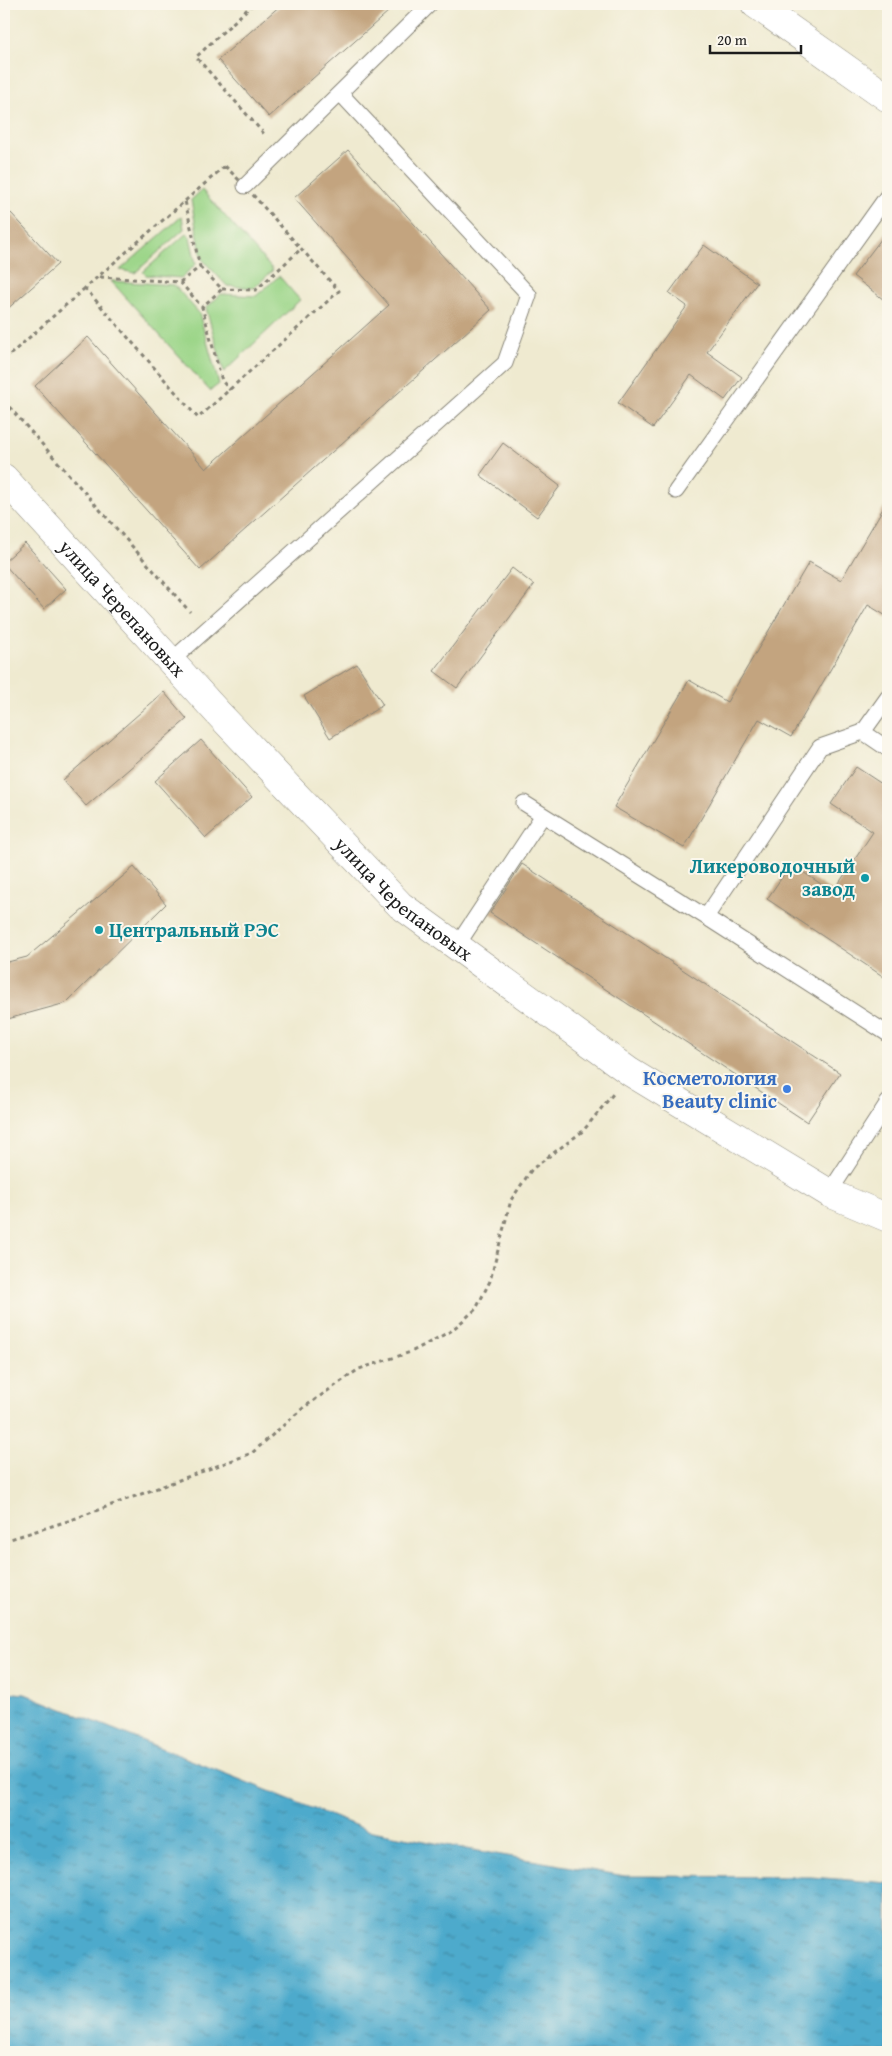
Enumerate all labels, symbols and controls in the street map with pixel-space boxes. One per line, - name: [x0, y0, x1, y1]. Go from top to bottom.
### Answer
- scale bar: [710, 22, 801, 54]
- text: 20 m: [717, 29, 748, 50]
- street label: улица Черепановых: [52, 532, 194, 684]
- street label: улица Черепановых: [327, 829, 480, 968]
- place label: Ликероводочный завод: [690, 851, 855, 903]
- marker: Ликероводочный завод: [859, 872, 871, 884]
- place label: Центральный РЭС: [109, 915, 279, 944]
- marker: Центральный РЭС: [93, 924, 105, 936]
- place label: Косметология Beauty clinic: [643, 1063, 777, 1115]
- marker: Косметология Beauty clinic: [781, 1083, 793, 1095]

